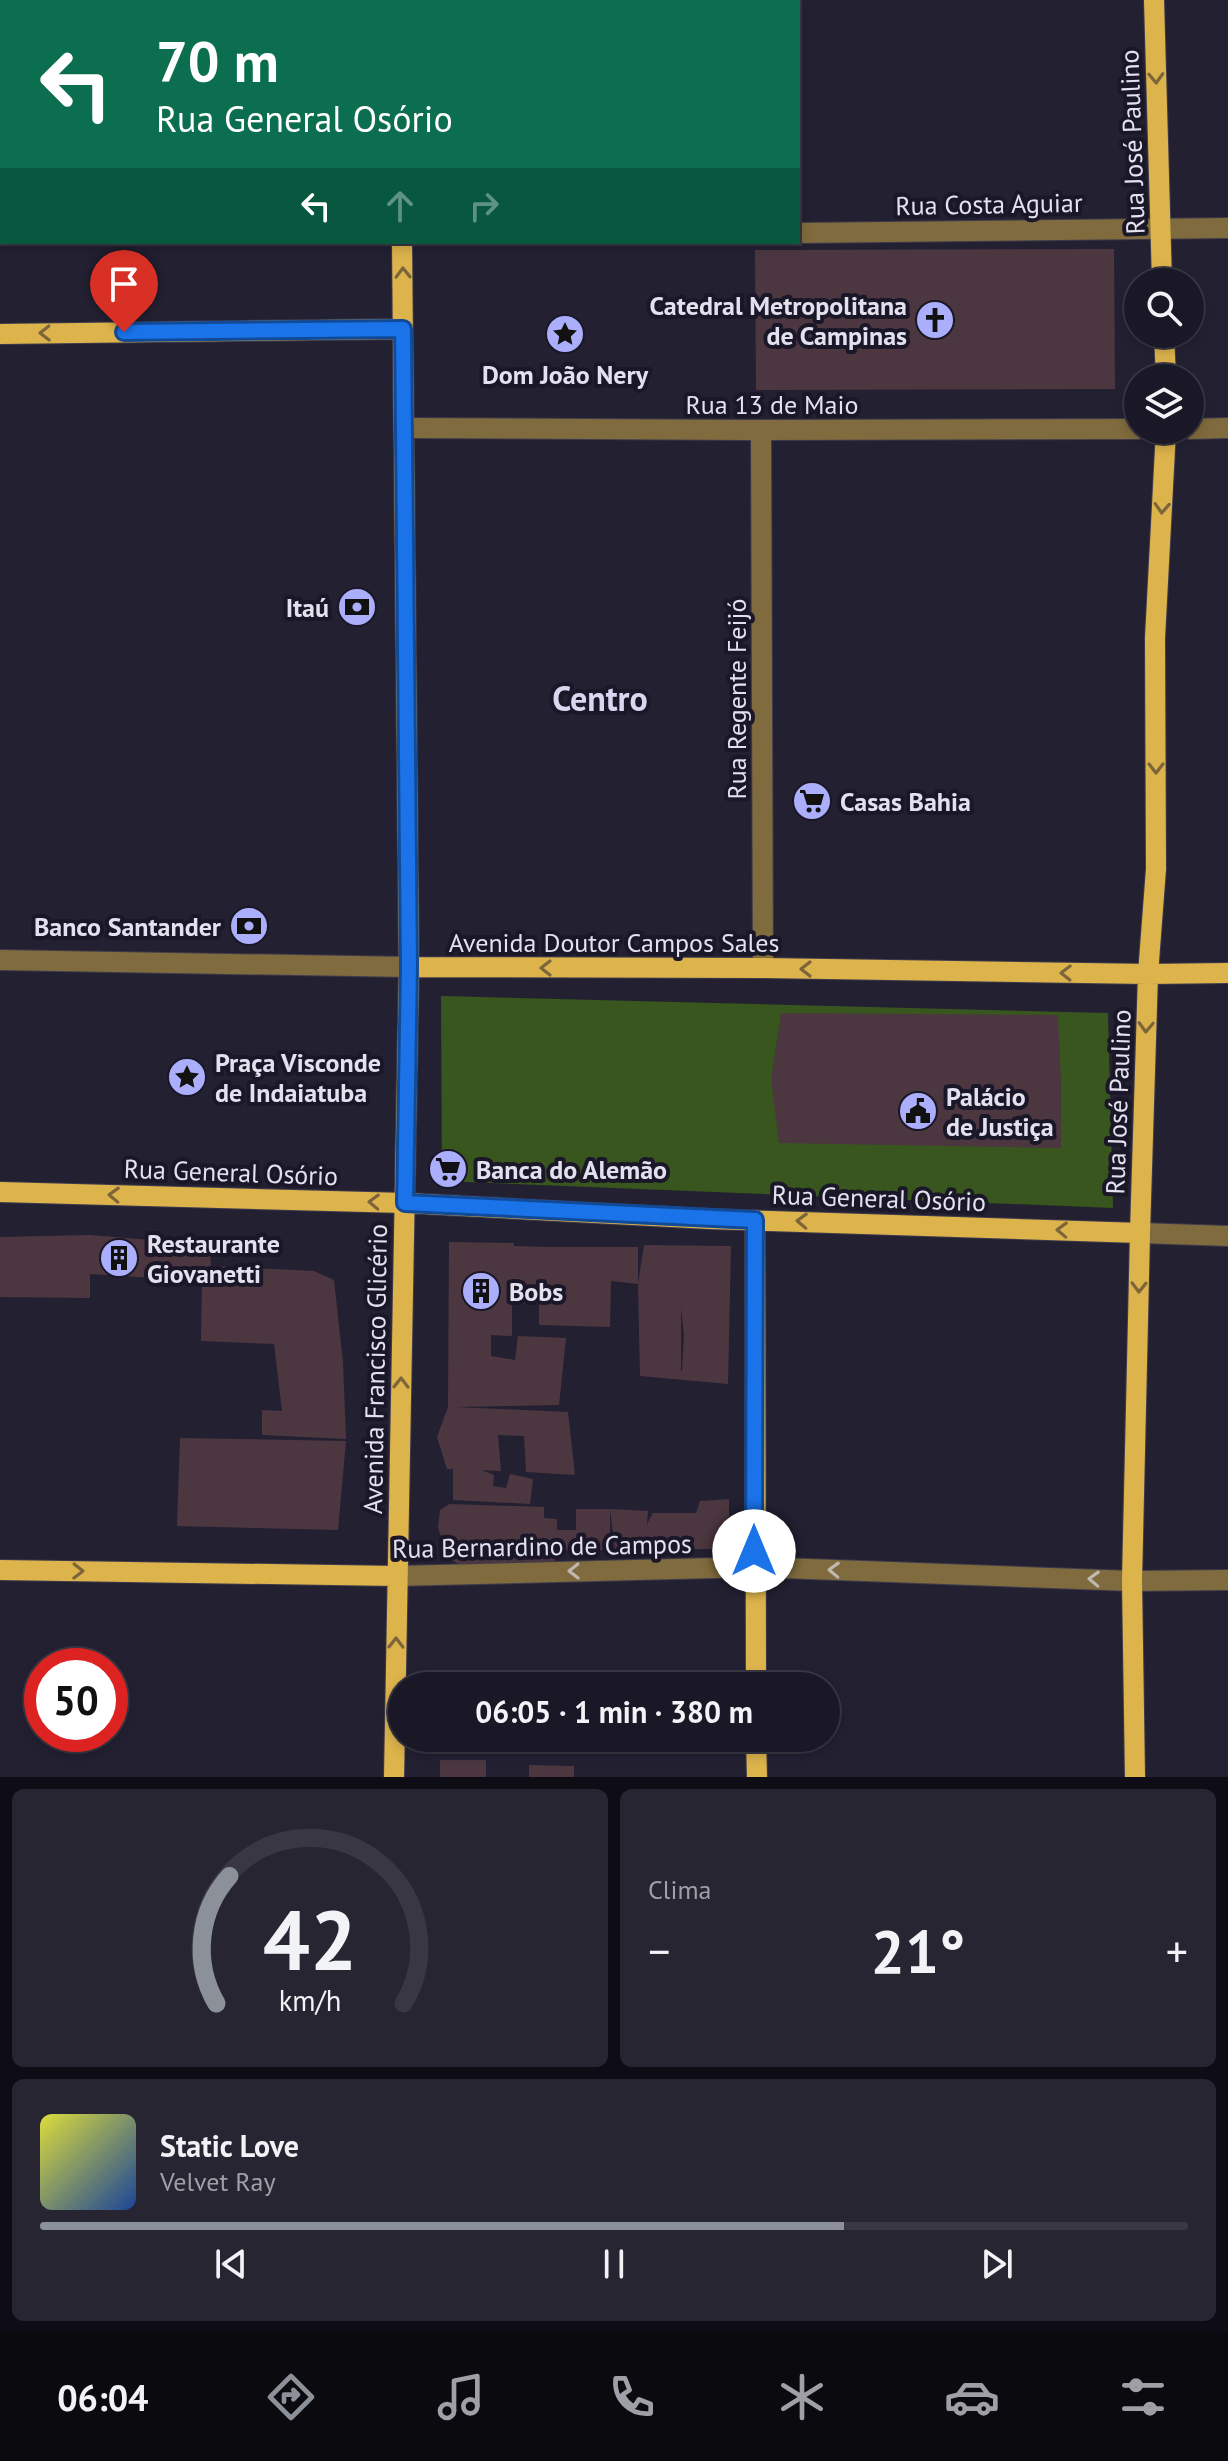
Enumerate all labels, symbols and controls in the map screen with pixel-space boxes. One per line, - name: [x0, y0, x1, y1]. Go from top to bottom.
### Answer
- text: 70 m: [156, 25, 279, 97]
- icon: left: [24, 32, 128, 136]
- street label: Rua José Paulino: [1112, 49, 1152, 235]
- one-way arrow: [1148, 72, 1165, 85]
- text: Rua General Osório: [156, 95, 453, 142]
- icon: left: [294, 184, 338, 228]
- icon: ahead: [378, 184, 422, 228]
- icon: right: [462, 184, 506, 228]
- street label: Rua Costa Aguiar: [895, 186, 1083, 222]
- pin: [90, 250, 158, 332]
- icon: arrive: [102, 262, 146, 306]
- one-way arrow: [394, 266, 412, 279]
- map controls: [1124, 268, 1204, 444]
- button: search: [1124, 268, 1204, 348]
- place label: Catedral Metropolitana de Campinas: [650, 289, 907, 352]
- church icon: Catedral Metropolitana de Campinas: [914, 299, 956, 341]
- place icon: Dom João Nery: [544, 313, 586, 355]
- one-way arrow: [38, 325, 51, 342]
- place label: Dom João Nery: [482, 358, 649, 391]
- button: layers: [1124, 364, 1204, 444]
- street label: Rua 13 de Maio: [686, 388, 858, 421]
- one-way arrow: [1154, 502, 1171, 515]
- bank icon: Itaú: [336, 586, 378, 628]
- place label: Itaú: [286, 591, 329, 624]
- street label: Rua Regente Feijó: [720, 599, 753, 799]
- district label: Centro: [552, 676, 648, 720]
- one-way arrow: [1147, 762, 1165, 775]
- supermarket icon: Casas Bahia: [791, 780, 833, 822]
- place label: Casas Bahia: [840, 785, 971, 818]
- bank icon: Banco Santander: [228, 905, 270, 947]
- place label: Banco Santander: [34, 910, 222, 943]
- street label: Avenida Doutor Campos Sales: [449, 926, 779, 959]
- one-way arrow: [539, 959, 552, 977]
- one-way arrow: [799, 960, 812, 978]
- one-way arrow: [1059, 964, 1072, 981]
- street label: Rua José Paulino: [1098, 1009, 1138, 1195]
- one-way arrow: [1137, 1021, 1155, 1034]
- place label: Praça Visconde de Indaiatuba: [215, 1046, 381, 1109]
- place icon: Praça Visconde de Indaiatuba: [166, 1056, 208, 1098]
- place label: Palácio de Justiça: [946, 1080, 1054, 1143]
- public building icon: Palácio de Justiça: [897, 1090, 939, 1132]
- supermarket icon: Banca do Alemão: [427, 1148, 469, 1190]
- street label: Rua General Osório: [123, 1152, 339, 1192]
- place label: Banca do Alemão: [476, 1153, 667, 1186]
- street label: Rua General Osório: [771, 1178, 987, 1218]
- one-way arrow: [107, 1186, 120, 1204]
- one-way arrow: [367, 1194, 380, 1211]
- one-way arrow: [795, 1212, 808, 1229]
- one-way arrow: [1055, 1221, 1068, 1238]
- street label: Avenida Francisco Glicério: [356, 1224, 394, 1514]
- place label: Restaurante Giovanetti: [147, 1227, 280, 1290]
- building icon: Restaurante Giovanetti: [98, 1237, 140, 1279]
- building icon: Bobs: [460, 1270, 502, 1312]
- place label: Bobs: [509, 1275, 563, 1308]
- one-way arrow: [1130, 1281, 1147, 1294]
- one-way arrow: [392, 1376, 409, 1389]
- position arrow: [712, 1509, 796, 1593]
- street label: Rua Bernardino de Campos: [392, 1527, 692, 1565]
- one-way arrow: [72, 1562, 85, 1579]
- one-way arrow: [827, 1562, 840, 1579]
- one-way arrow: [567, 1563, 580, 1580]
- one-way arrow: [1087, 1571, 1100, 1588]
- one-way arrow: [387, 1636, 405, 1649]
- speed limit sign: 50: [24, 1648, 128, 1752]
- text: 06:05 · 1 min · 380 m: [475, 1692, 753, 1731]
- text: Clima: [648, 1873, 711, 1906]
- text: 42: [263, 1885, 357, 1993]
- text: 21°: [871, 1912, 965, 1990]
- text: −: [648, 1922, 670, 1979]
- text: +: [1166, 1922, 1188, 1979]
- text: km/h: [279, 1982, 341, 2019]
- text: Static Love: [160, 2126, 299, 2165]
- text: Velvet Ray: [160, 2165, 276, 2198]
- icon: previous: [209, 2242, 253, 2286]
- icon: pause: [592, 2242, 636, 2286]
- icon: next: [975, 2242, 1019, 2286]
- icon: directions: [263, 2369, 319, 2425]
- icon: music: [433, 2369, 489, 2425]
- icon: phone: [604, 2369, 660, 2425]
- icon: climate: [774, 2369, 830, 2425]
- icon: car: [944, 2369, 1000, 2425]
- icon: filters: [1115, 2369, 1171, 2425]
- text: 06:04: [57, 2374, 149, 2421]

